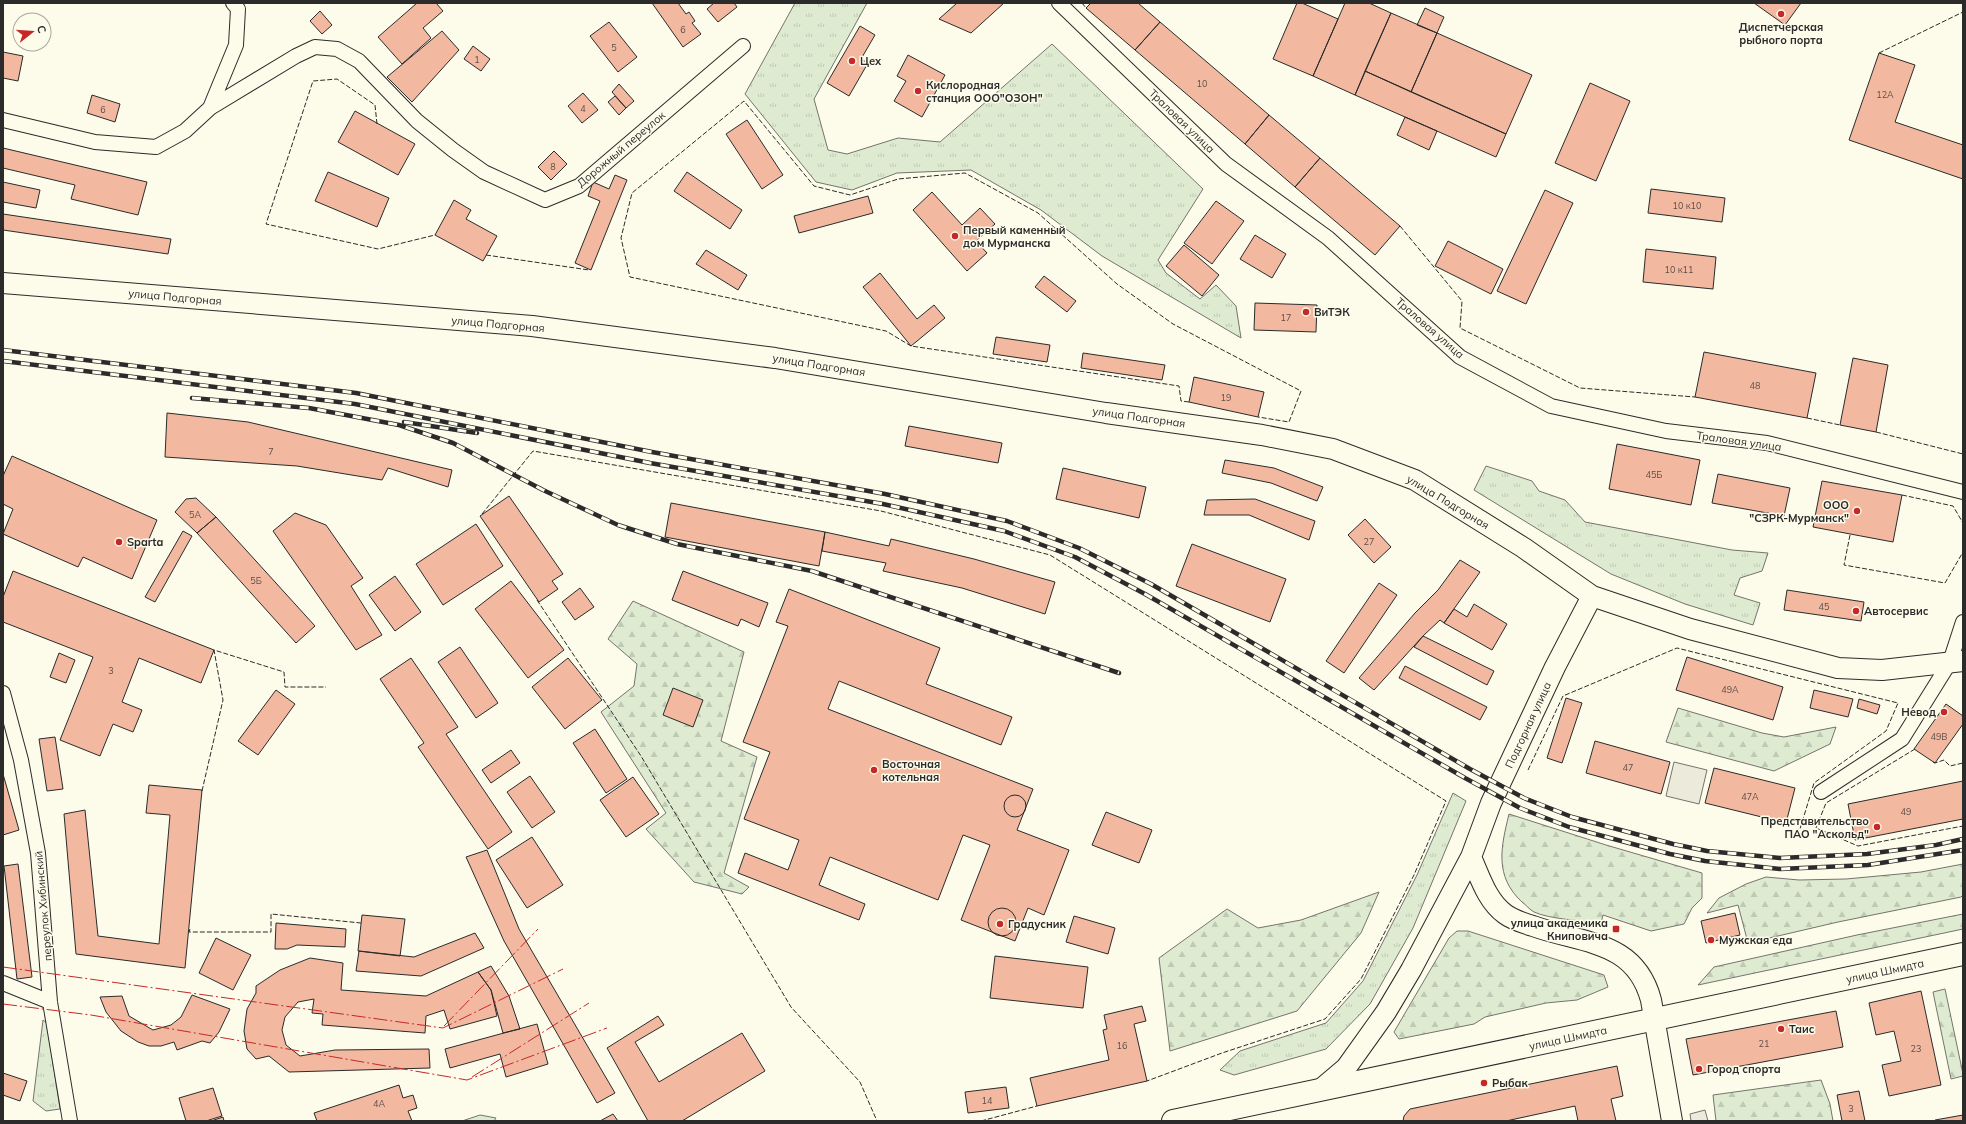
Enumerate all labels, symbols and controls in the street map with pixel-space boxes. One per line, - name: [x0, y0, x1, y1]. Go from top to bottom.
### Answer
- marker: Диспетчерская рыбного порта: [1776, 9, 1786, 19]
- north arrow: [12, 12, 52, 52]
- place label: Диспетчерская рыбного порта: [1739, 20, 1823, 47]
- text: С: [34, 23, 49, 35]
- house number: 6: [680, 24, 686, 35]
- house number: 5: [611, 42, 617, 53]
- house number: 1: [474, 54, 480, 65]
- place label: Цех: [860, 54, 882, 68]
- marker: Цех: [847, 56, 857, 66]
- place label: Кислородная станция ООО"ОЗОН": [926, 78, 1043, 105]
- house number: 10: [1197, 78, 1207, 89]
- marker: Кислородная станция ООО"ОЗОН": [913, 86, 923, 96]
- street label: Траловая улица: [1146, 86, 1218, 156]
- house number: 12А: [1876, 89, 1894, 100]
- house number: 4: [580, 103, 586, 114]
- house number: 6: [100, 104, 106, 115]
- street label: Дорожный переулок: [574, 108, 668, 190]
- house number: 8: [550, 161, 556, 172]
- house number: 10 к10: [1673, 200, 1701, 211]
- place label: Первый каменный дом Мурманска: [963, 223, 1066, 250]
- marker: Первый каменный дом Мурманска: [950, 231, 960, 241]
- house number: 10 к11: [1665, 264, 1693, 275]
- street label: улица Подгорная: [128, 286, 222, 308]
- street label: Траловая улица: [1393, 295, 1467, 361]
- place label: ВиТЭК: [1314, 305, 1350, 319]
- marker: ВиТЭК: [1301, 307, 1311, 317]
- house number: 17: [1281, 312, 1291, 323]
- street label: улица Подгорная: [451, 313, 545, 335]
- street label: улица Подгорная: [772, 351, 866, 379]
- house number: 48: [1750, 380, 1760, 391]
- house number: 19: [1221, 392, 1231, 403]
- street label: улица Подгорная: [1092, 404, 1186, 430]
- street label: Траловая улица: [1695, 428, 1783, 454]
- house number: 7: [268, 446, 274, 457]
- house number: 45Б: [1646, 469, 1662, 480]
- street label: улица Подгорная: [1404, 472, 1492, 532]
- place label: ООО "СЗРК-Мурманск": [1749, 498, 1849, 525]
- marker: ООО "СЗРК-Мурманск": [1852, 506, 1862, 516]
- house number: 5А: [189, 509, 201, 520]
- place label: Sparta: [127, 535, 164, 549]
- house number: 27: [1364, 536, 1374, 547]
- marker: Sparta: [114, 537, 124, 547]
- house number: 5Б: [250, 575, 262, 586]
- house number: 45: [1819, 601, 1830, 612]
- place label: Автосервис: [1864, 604, 1929, 618]
- marker: Автосервис: [1851, 606, 1861, 616]
- house number: 3: [108, 665, 114, 676]
- street label: Подгорная улица: [1502, 680, 1554, 770]
- house number: 49А: [1721, 684, 1739, 695]
- place label: Невод: [1901, 705, 1936, 719]
- marker: Невод: [1939, 707, 1949, 717]
- house number: 49В: [1931, 731, 1947, 742]
- place label: Восточная котельная: [882, 757, 940, 784]
- house number: 47: [1623, 762, 1633, 773]
- marker: Восточная котельная: [869, 765, 879, 775]
- house number: 47А: [1741, 791, 1759, 802]
- house number: 49: [1901, 806, 1911, 817]
- place label: Представительство ПАО "Аскольд": [1761, 814, 1869, 841]
- marker: Представительство ПАО "Аскольд": [1872, 822, 1882, 832]
- street label: переулок Хибинский: [31, 850, 55, 962]
- place label: улица академика Книповича: [1511, 916, 1608, 943]
- place label: Градусник: [1008, 917, 1067, 931]
- marker: Градусник: [995, 919, 1005, 929]
- marker: улица академика Книповича: [1611, 924, 1621, 934]
- place label: Мужская еда: [1719, 933, 1792, 947]
- marker: Мужская еда: [1706, 935, 1716, 945]
- street label: улица Шмидта: [1845, 956, 1925, 986]
- place label: Таис: [1789, 1022, 1815, 1036]
- street label: улица Шмидта: [1528, 1023, 1608, 1053]
- marker: Таис: [1776, 1024, 1786, 1034]
- house number: 21: [1759, 1038, 1769, 1049]
- house number: 16: [1117, 1040, 1127, 1051]
- house number: 23: [1911, 1043, 1921, 1054]
- place label: Город спорта: [1707, 1062, 1781, 1076]
- marker: Город спорта: [1694, 1064, 1704, 1074]
- place label: Рыбак: [1492, 1076, 1529, 1090]
- marker: Рыбак: [1479, 1078, 1489, 1088]
- house number: 14: [982, 1095, 993, 1106]
- house number: 4А: [373, 1098, 385, 1109]
- house number: 3: [1848, 1103, 1854, 1114]

